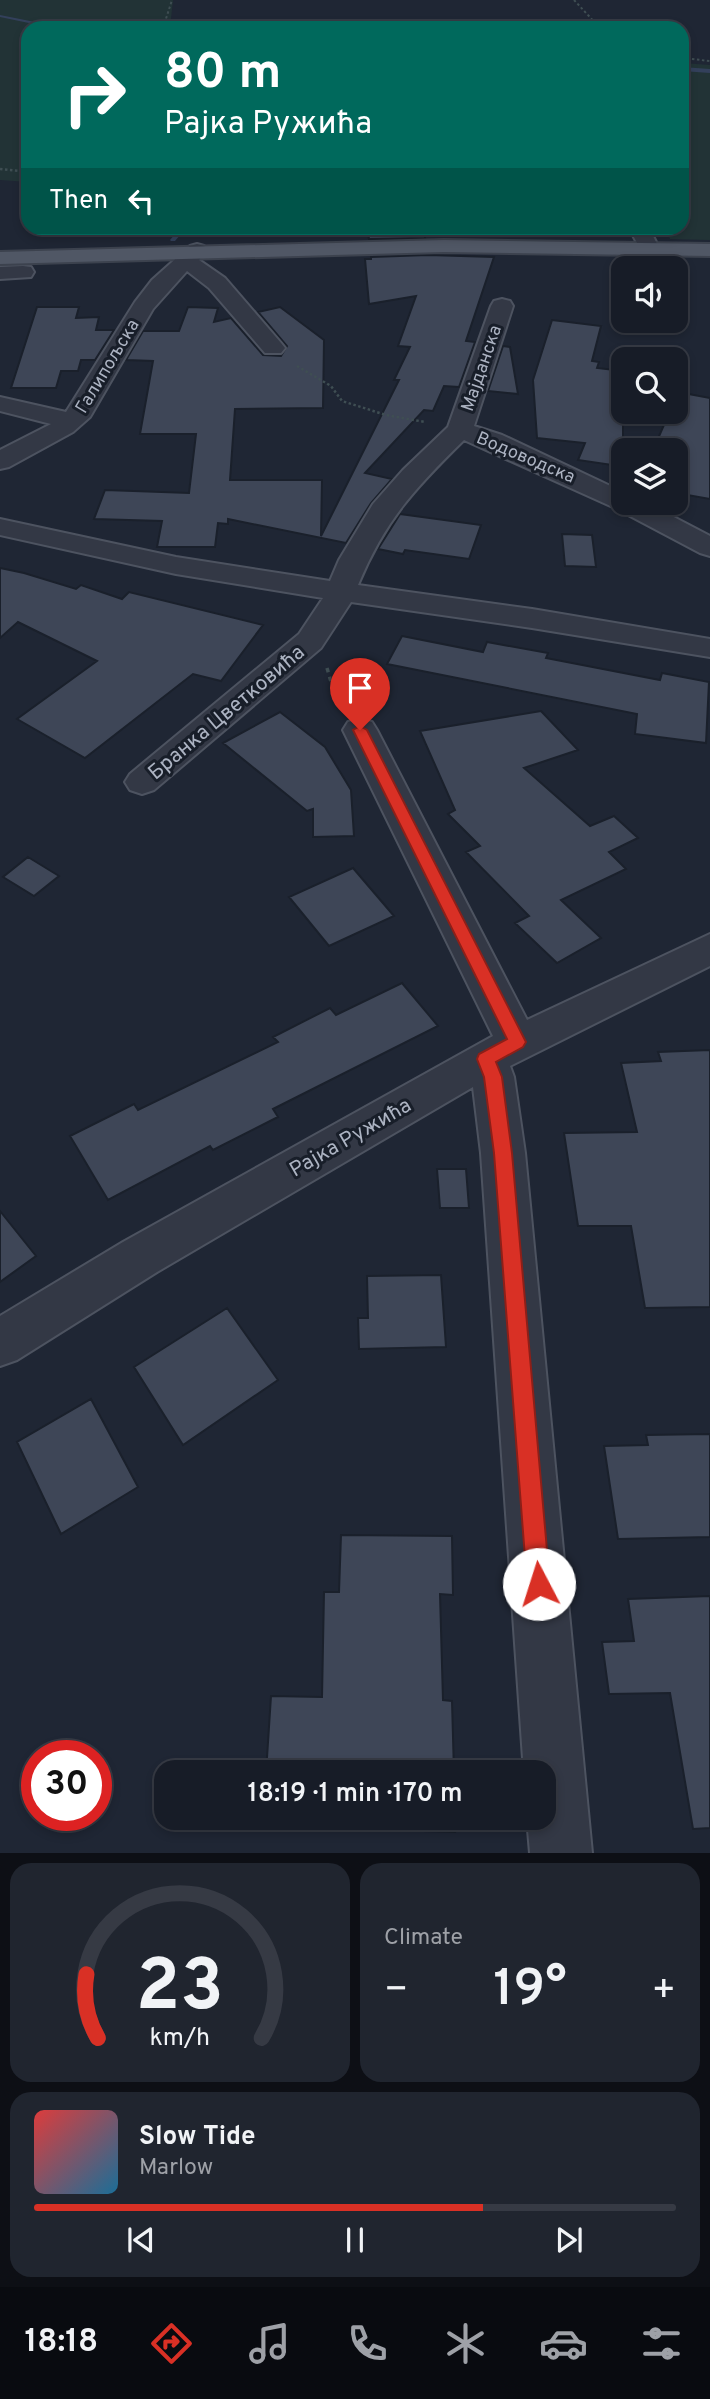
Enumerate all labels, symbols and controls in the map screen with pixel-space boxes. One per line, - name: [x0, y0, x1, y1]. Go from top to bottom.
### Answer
- text: 80 m: [164, 44, 281, 106]
- icon: right: [49, 49, 140, 140]
- text: Рајка Ружића: [164, 105, 372, 145]
- icon: left: [122, 182, 160, 220]
- text: Then: [49, 185, 108, 218]
- map controls: [611, 256, 688, 515]
- button: sound: [611, 256, 688, 333]
- street label: Галипољска: [71, 315, 145, 418]
- street label: Мајданска: [457, 322, 508, 415]
- button: search: [611, 347, 688, 424]
- street label: Водоводска: [473, 427, 578, 490]
- button: layers: [611, 438, 688, 515]
- street label: Бранка Цветковића: [143, 640, 311, 787]
- pin: [330, 658, 390, 730]
- icon: arrive: [341, 669, 379, 707]
- street label: Рајка Ружића: [285, 1092, 417, 1184]
- position arrow: [502, 1547, 576, 1621]
- speed limit sign: 30: [21, 1740, 112, 1831]
- text: 18:19 · 1 min · 170 m: [248, 1778, 462, 1811]
- text: Climate: [384, 1924, 463, 1953]
- text: 23: [136, 1945, 224, 2037]
- text: 19°: [493, 1958, 567, 2024]
- text: −: [384, 1967, 409, 2016]
- text: +: [651, 1967, 676, 2016]
- text: km/h: [150, 2023, 210, 2055]
- text: Slow Tide: [139, 2121, 256, 2154]
- text: Marlow: [139, 2154, 213, 2183]
- icon: previous: [122, 2221, 160, 2259]
- icon: pause: [336, 2221, 374, 2259]
- icon: next: [550, 2221, 588, 2259]
- icon: directions: [147, 2319, 196, 2368]
- icon: music: [245, 2319, 294, 2368]
- icon: phone: [343, 2319, 392, 2368]
- icon: climate: [441, 2319, 490, 2368]
- icon: car: [539, 2319, 588, 2368]
- icon: filters: [637, 2319, 686, 2368]
- text: 18:18: [24, 2323, 98, 2363]

